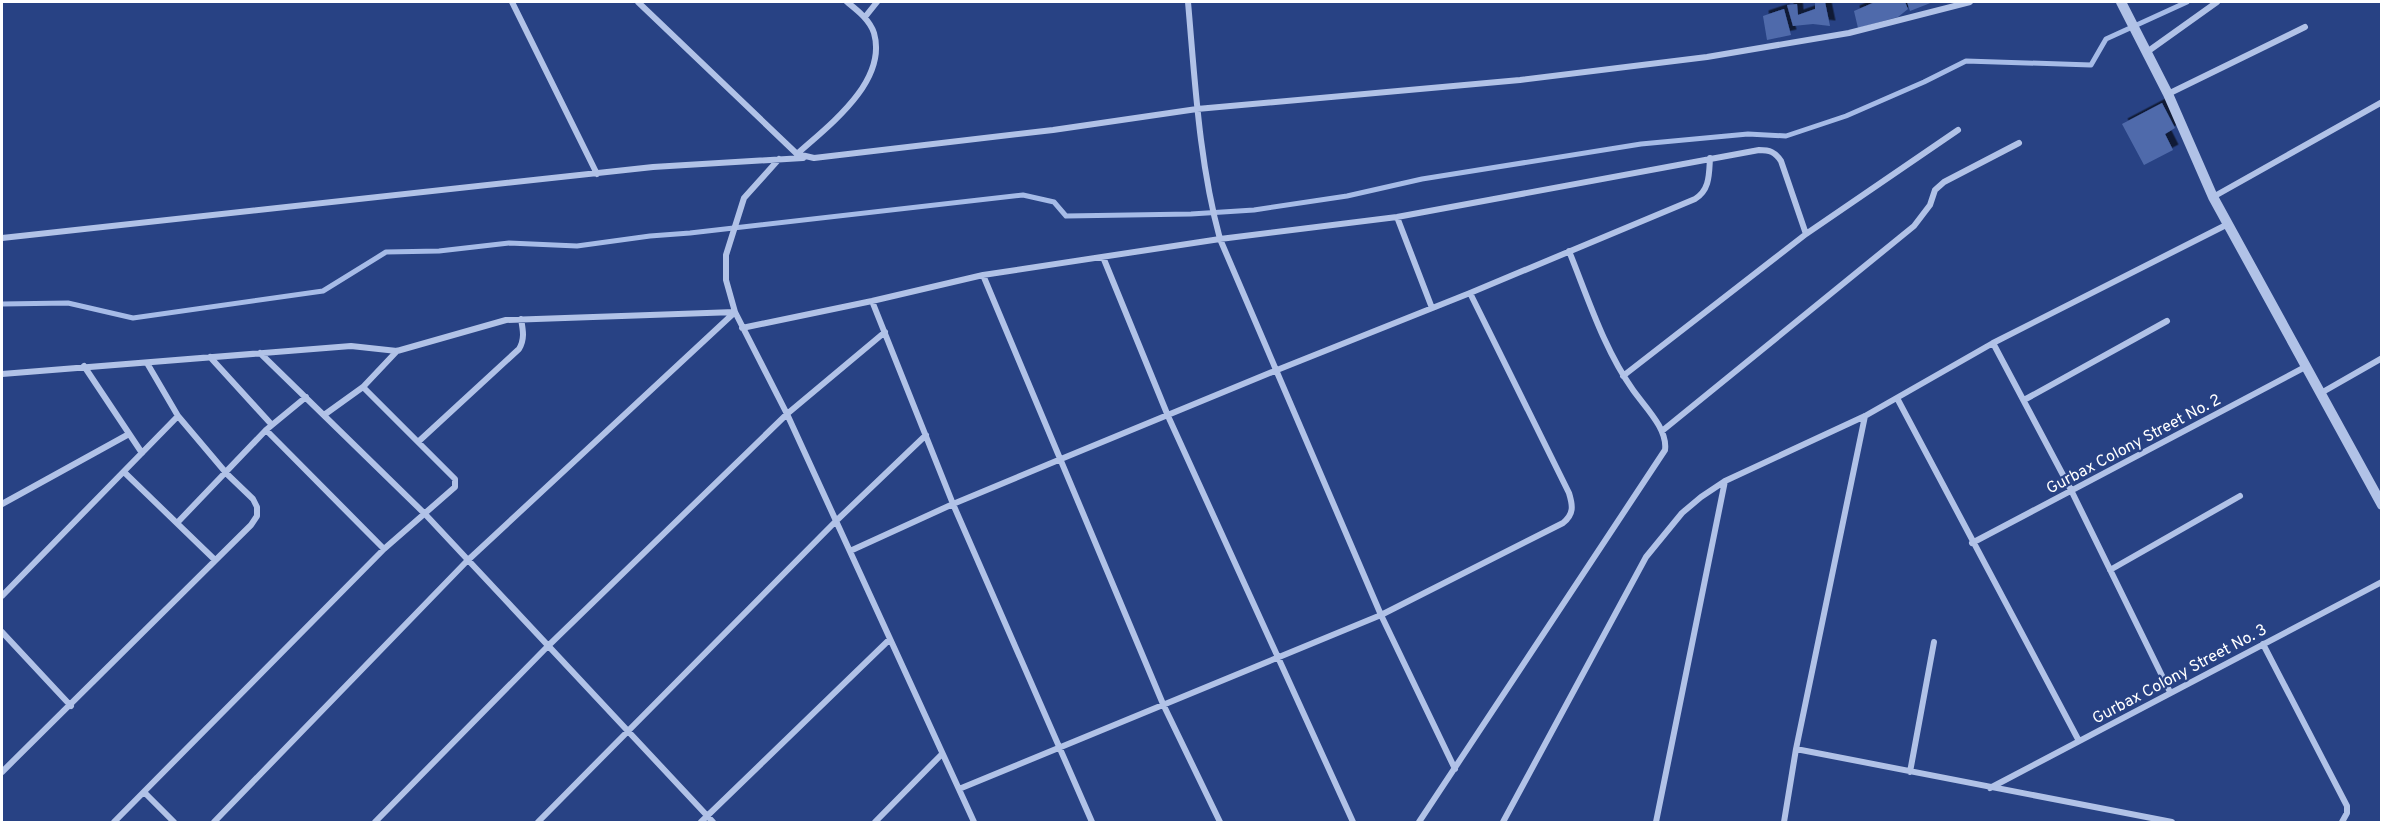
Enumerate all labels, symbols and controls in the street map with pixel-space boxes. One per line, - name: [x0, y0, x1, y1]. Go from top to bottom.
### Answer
- street label: Gurbax Colony Street No. 2: [2043, 390, 2225, 499]
- street label: Gurbax Colony Street No. 3: [2089, 620, 2271, 729]

